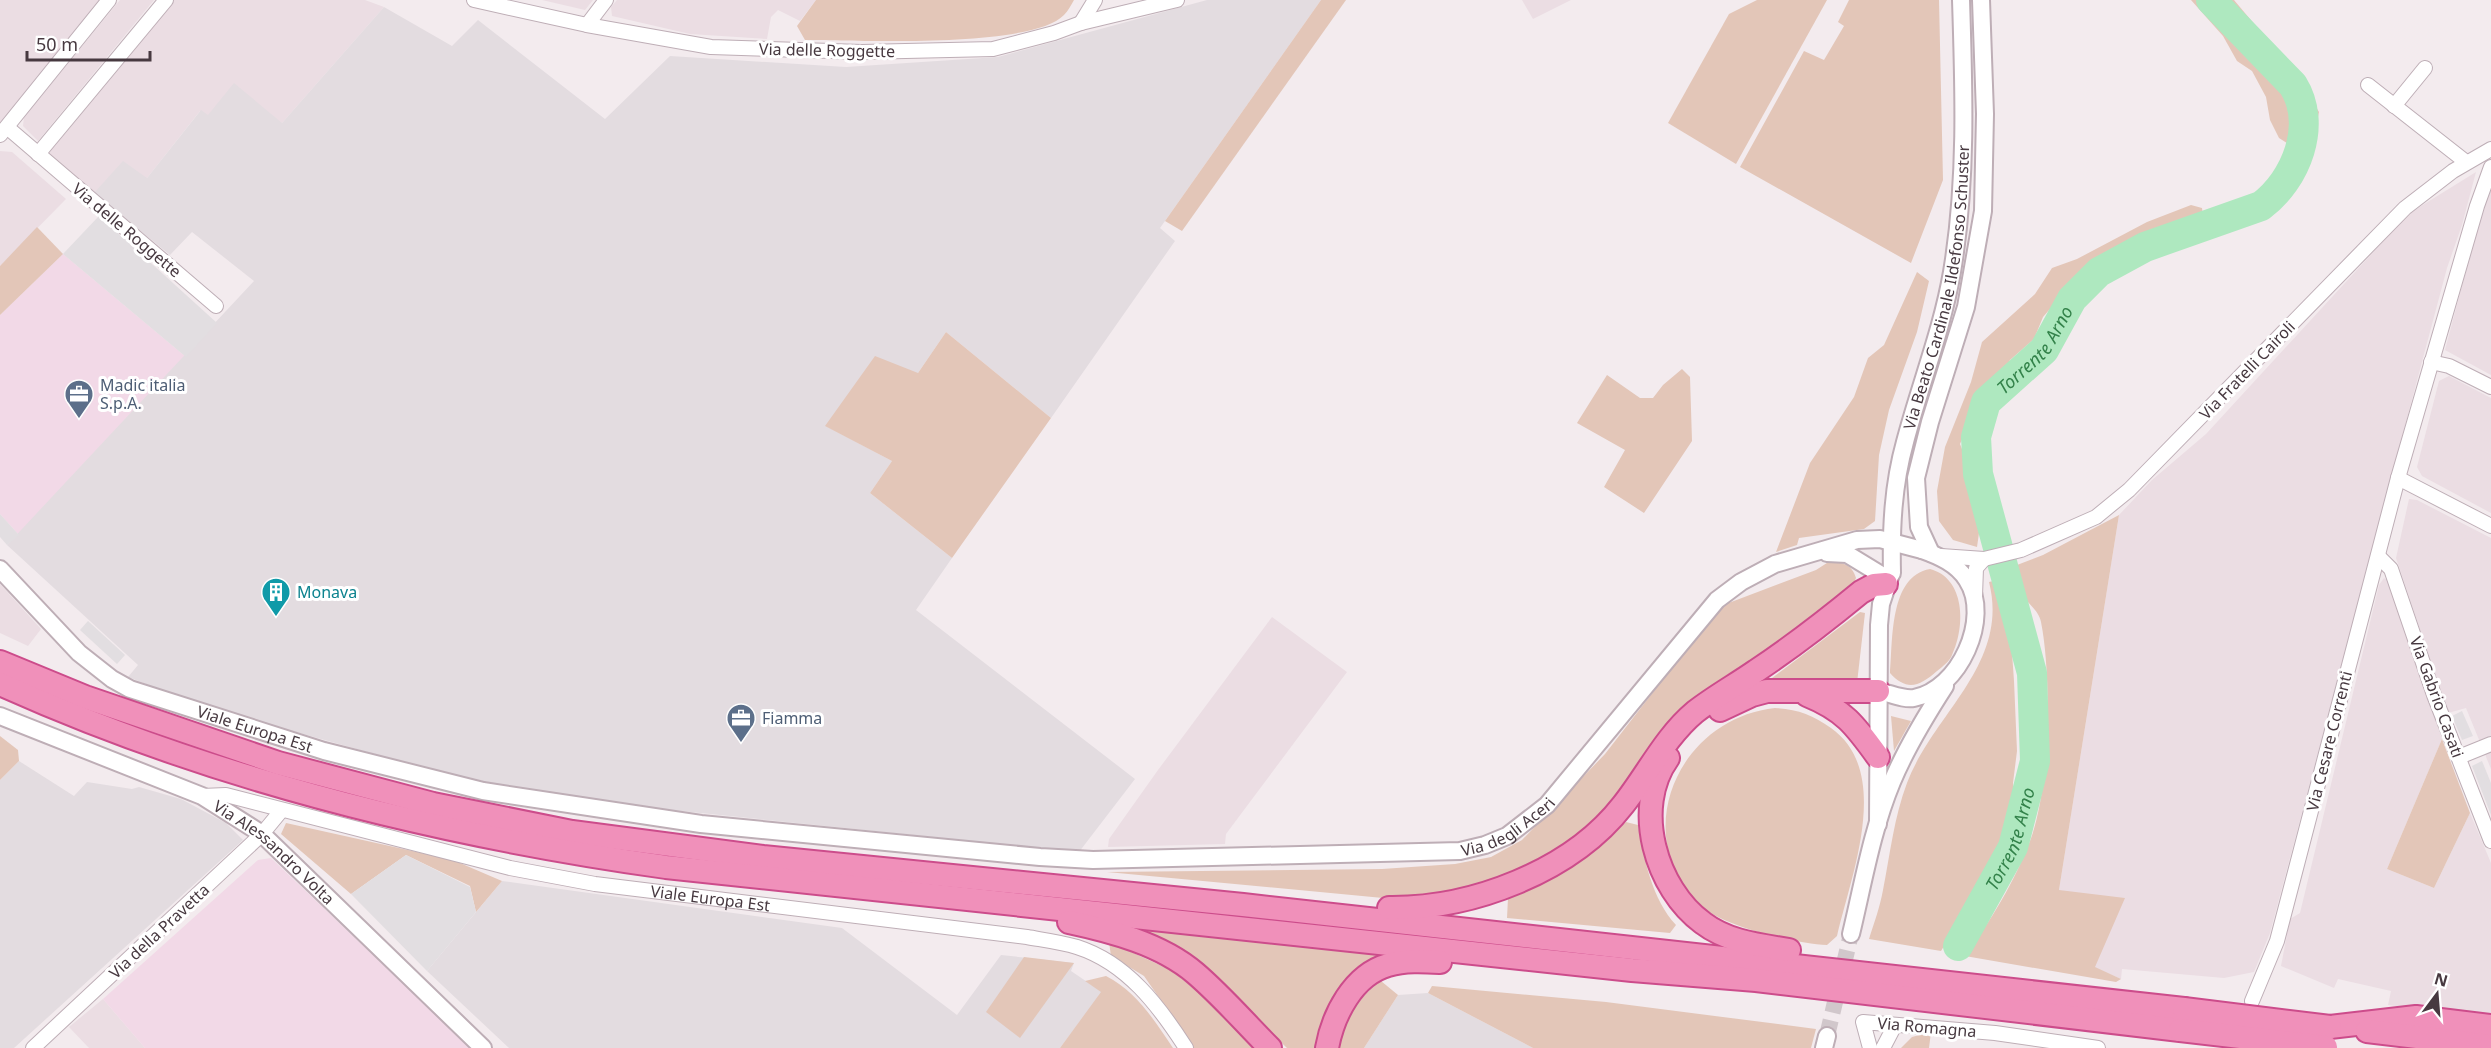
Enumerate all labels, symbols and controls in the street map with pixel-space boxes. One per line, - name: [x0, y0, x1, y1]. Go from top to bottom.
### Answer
- scale bar: [27, 24, 150, 62]
- text: 50 m: [36, 32, 78, 56]
- street label: Via delle Roggette: [759, 38, 895, 62]
- street label: Via Beato Cardinale Ildefonso Schuster: [1898, 144, 1974, 432]
- street label: Via delle Roggette: [68, 178, 186, 282]
- water label: Torrente Arno: [1991, 301, 2078, 399]
- street label: Via Fratelli Cairoli: [2194, 316, 2300, 424]
- place label: Madic italia S.p.A.: [100, 374, 185, 414]
- office icon: Madic italia S.p.A.: [63, 378, 95, 420]
- building icon: Monava: [260, 576, 292, 618]
- place label: Monava: [297, 581, 357, 603]
- street label: Via Gabrio Casati: [2405, 633, 2469, 761]
- street label: Via Cesare Correnti: [2301, 669, 2357, 813]
- street label: Viale Europa Est: [194, 700, 316, 758]
- office icon: Fiamma: [725, 702, 757, 744]
- place label: Fiamma: [762, 707, 822, 729]
- water label: Torrente Arno: [1979, 785, 2040, 895]
- street label: Via degli Aceri: [1459, 793, 1560, 861]
- street label: Via Alessandro Volta: [209, 795, 339, 909]
- street label: Via della Pravetta: [104, 879, 214, 983]
- street label: Viale Europa Est: [649, 880, 772, 916]
- north arrow: [2407, 964, 2467, 1024]
- text: N: [2432, 967, 2450, 992]
- street label: Via Romagna: [1877, 1012, 1977, 1042]

